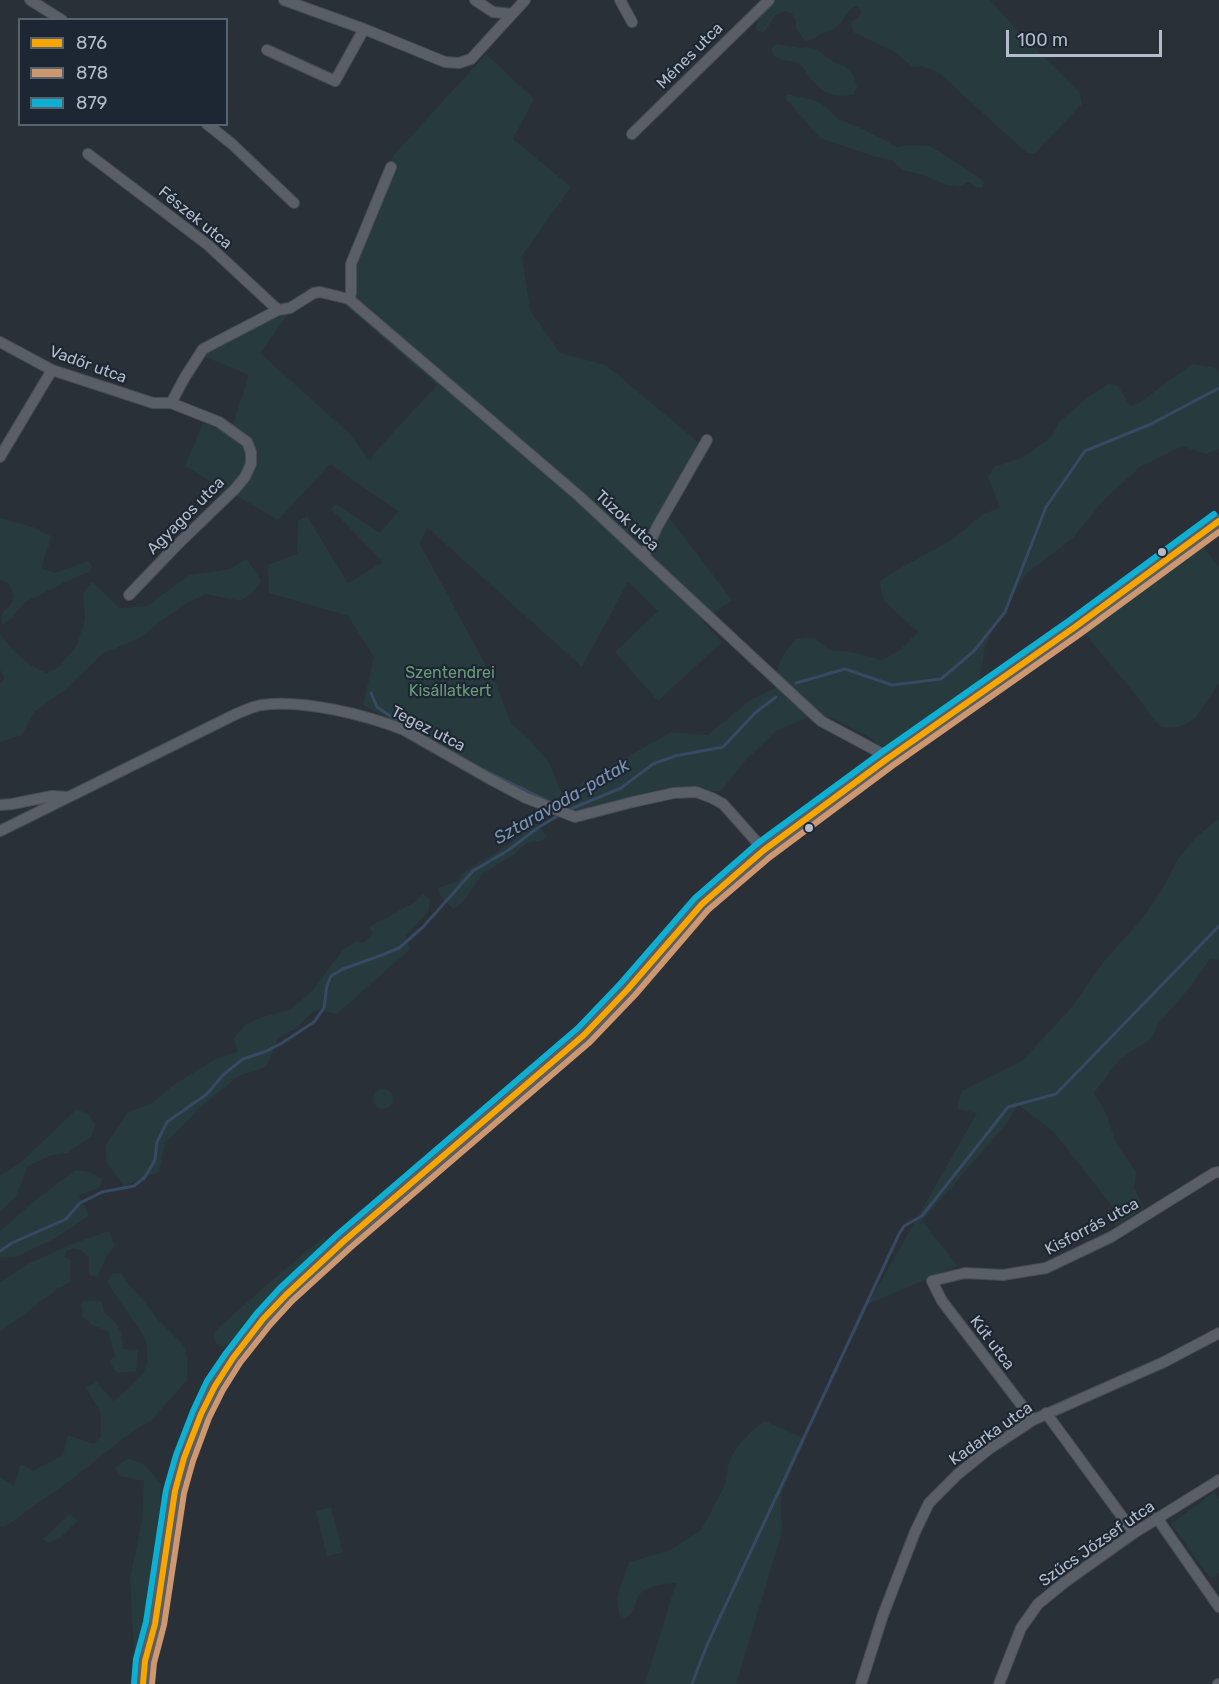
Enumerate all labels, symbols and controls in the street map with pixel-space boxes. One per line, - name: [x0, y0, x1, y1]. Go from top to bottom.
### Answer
- legend: [18, 18, 228, 126]
- scale bar: [1009, 18, 1165, 56]
- street label: Ménes utca: [653, 19, 727, 93]
- text: 100 m: [1017, 29, 1068, 51]
- text: 876: [76, 32, 107, 54]
- text: 878: [76, 62, 108, 84]
- text: 879: [76, 92, 107, 114]
- street label: Fészek utca: [154, 183, 236, 253]
- street label: Vadőr utca: [47, 342, 129, 388]
- street label: Agyagos utca: [143, 473, 229, 559]
- street label: Túzok utca: [591, 487, 663, 555]
- unlabelled marker: [1156, 546, 1168, 558]
- park label: Szentendrei Kisállatkert: [405, 663, 495, 701]
- street label: Tegez utca: [388, 702, 468, 756]
- water label: Sztaravoda-patak: [490, 754, 634, 850]
- unlabelled marker: [803, 822, 815, 834]
- street label: Kisforrás utca: [1042, 1194, 1142, 1260]
- street label: Kút utca: [965, 1312, 1019, 1374]
- street label: Kadarka utca: [946, 1398, 1036, 1470]
- street label: Szűcs József utca: [1036, 1497, 1158, 1591]

